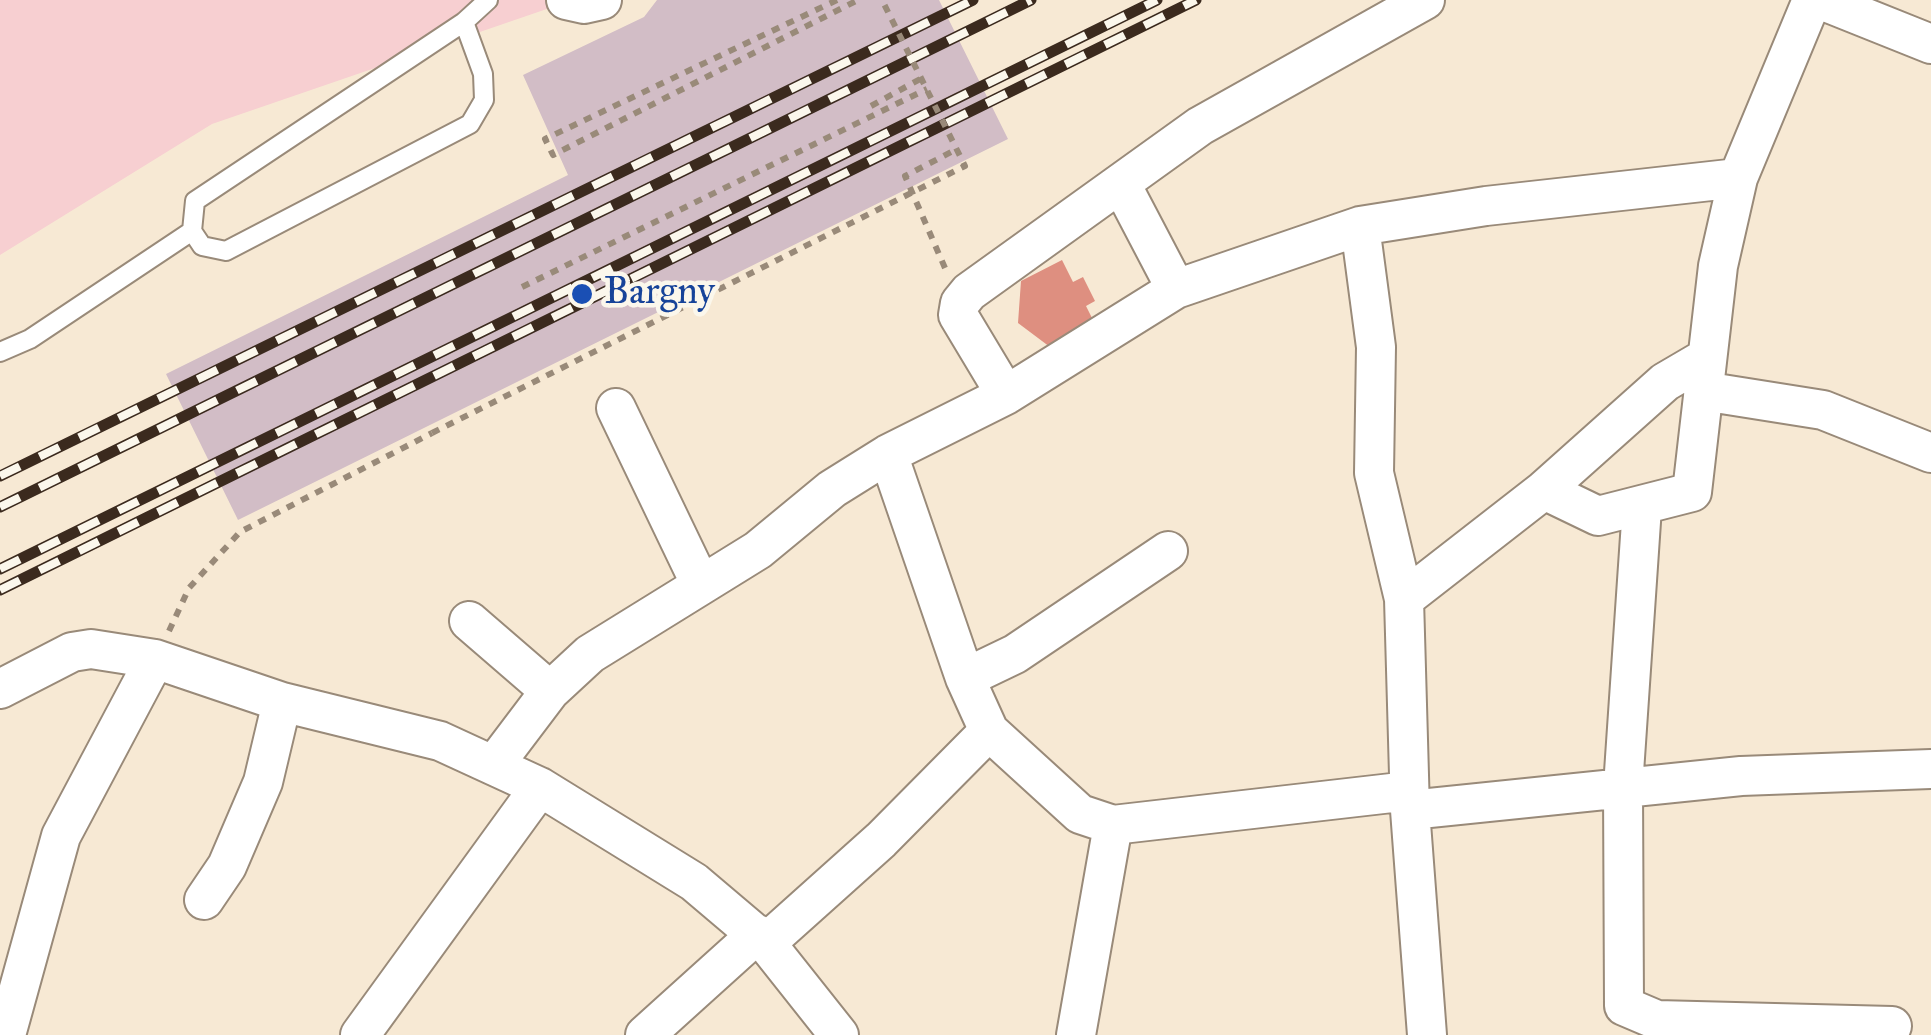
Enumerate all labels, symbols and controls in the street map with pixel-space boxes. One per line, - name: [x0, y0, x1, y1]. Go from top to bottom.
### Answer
- place label: Bargny: [604, 271, 715, 317]
- marker: Bargny: [569, 281, 595, 307]

